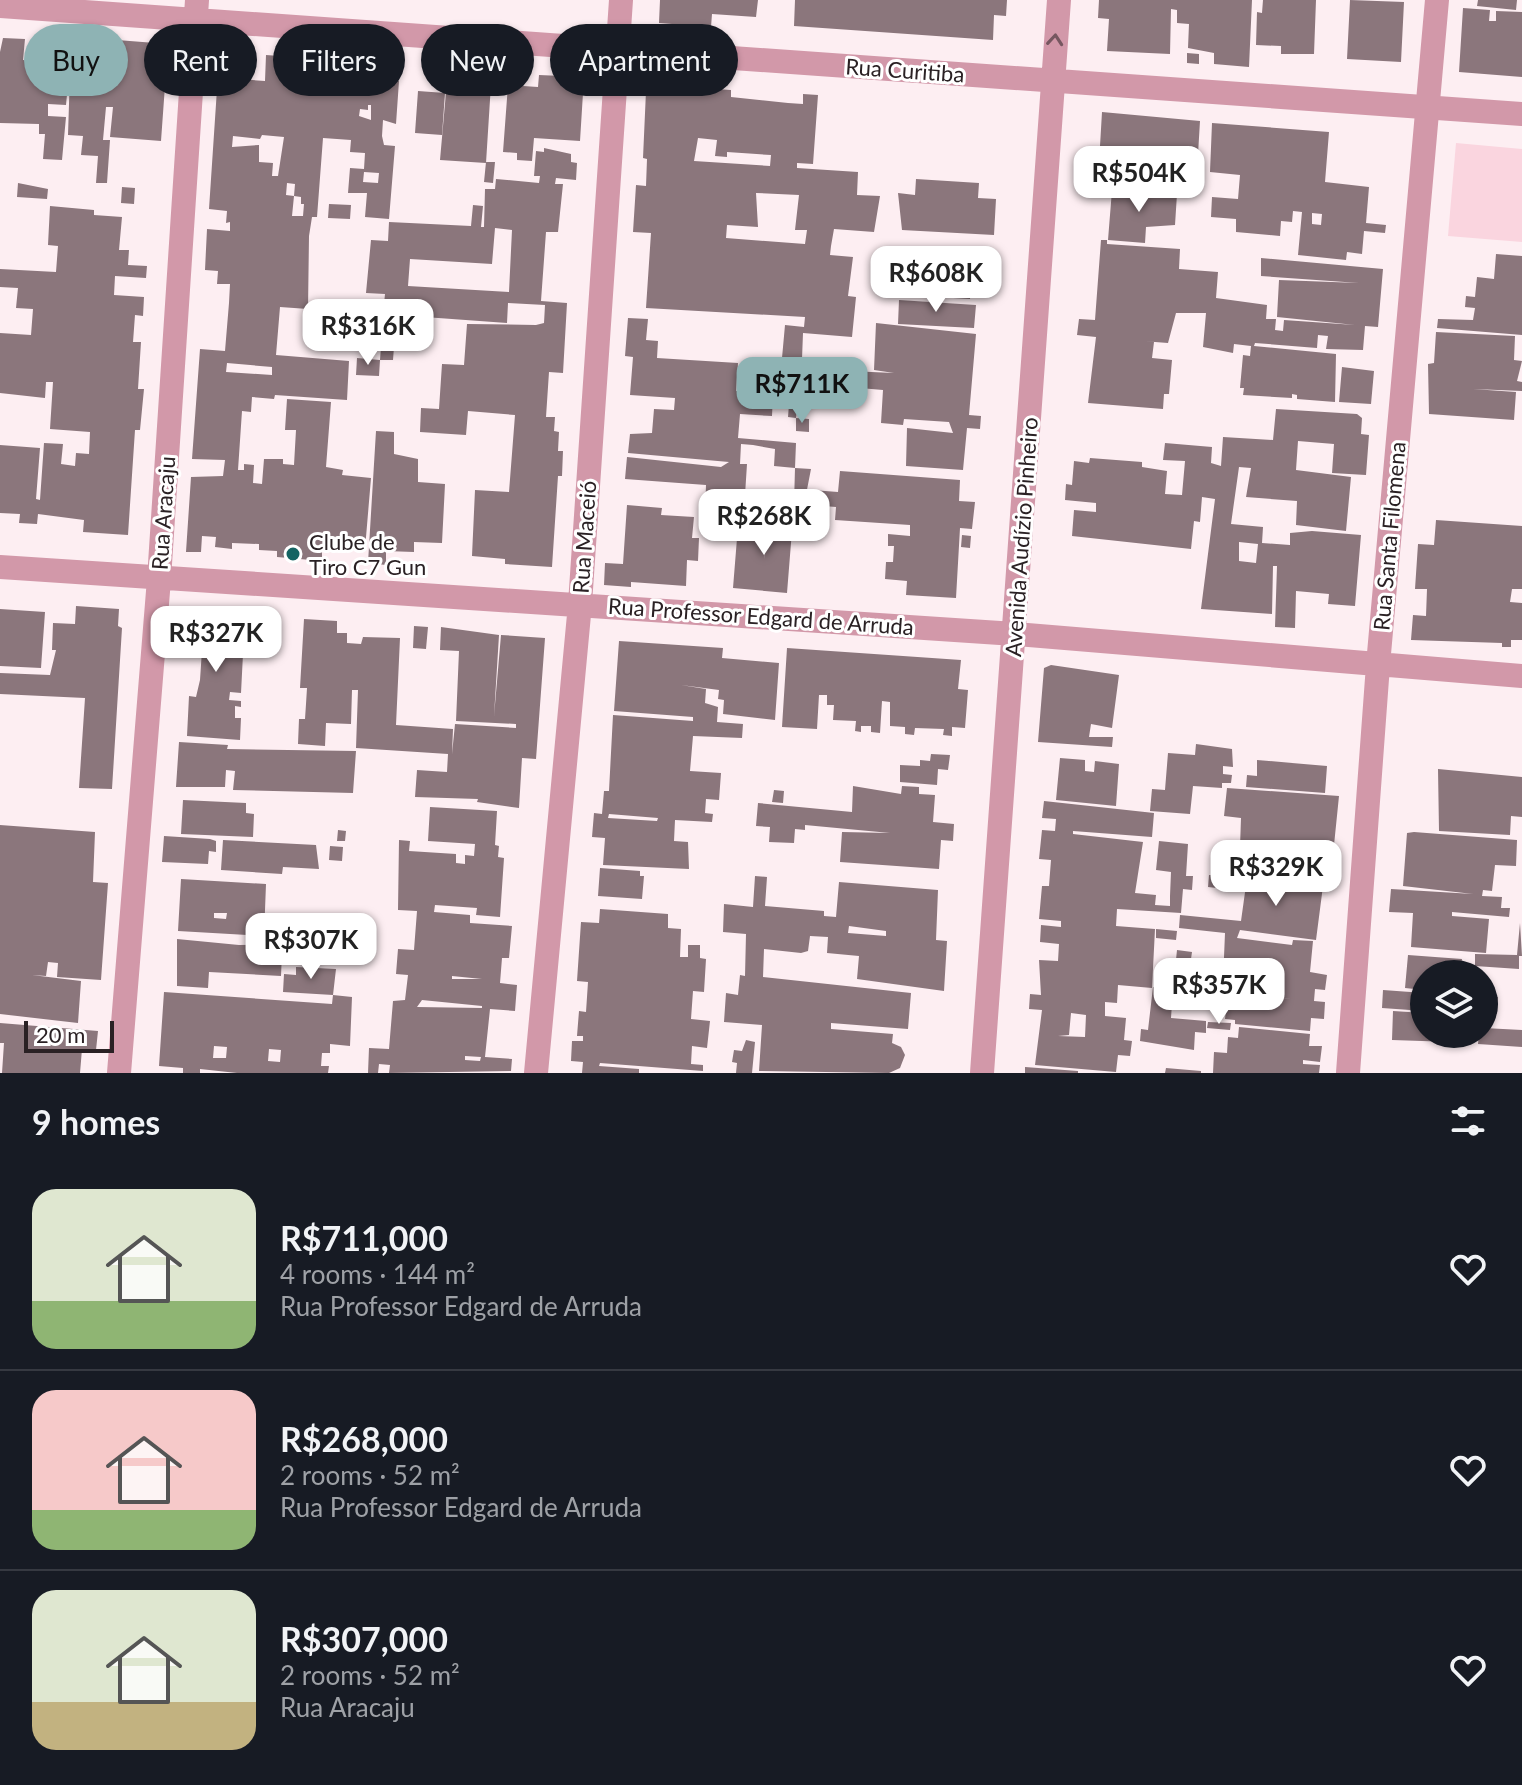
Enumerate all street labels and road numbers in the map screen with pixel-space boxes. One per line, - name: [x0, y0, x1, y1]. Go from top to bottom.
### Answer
- street label: Rua Curitiba: [845, 52, 965, 88]
- street label: Avenida Audízio Pinheiro: [999, 416, 1043, 658]
- street label: Rua Santa Filomena: [1367, 440, 1411, 632]
- street label: Rua Aracaju: [146, 455, 180, 571]
- street label: Rua Maceió: [567, 480, 601, 594]
- street label: Rua Professor Edgard de Arruda: [607, 592, 915, 640]

